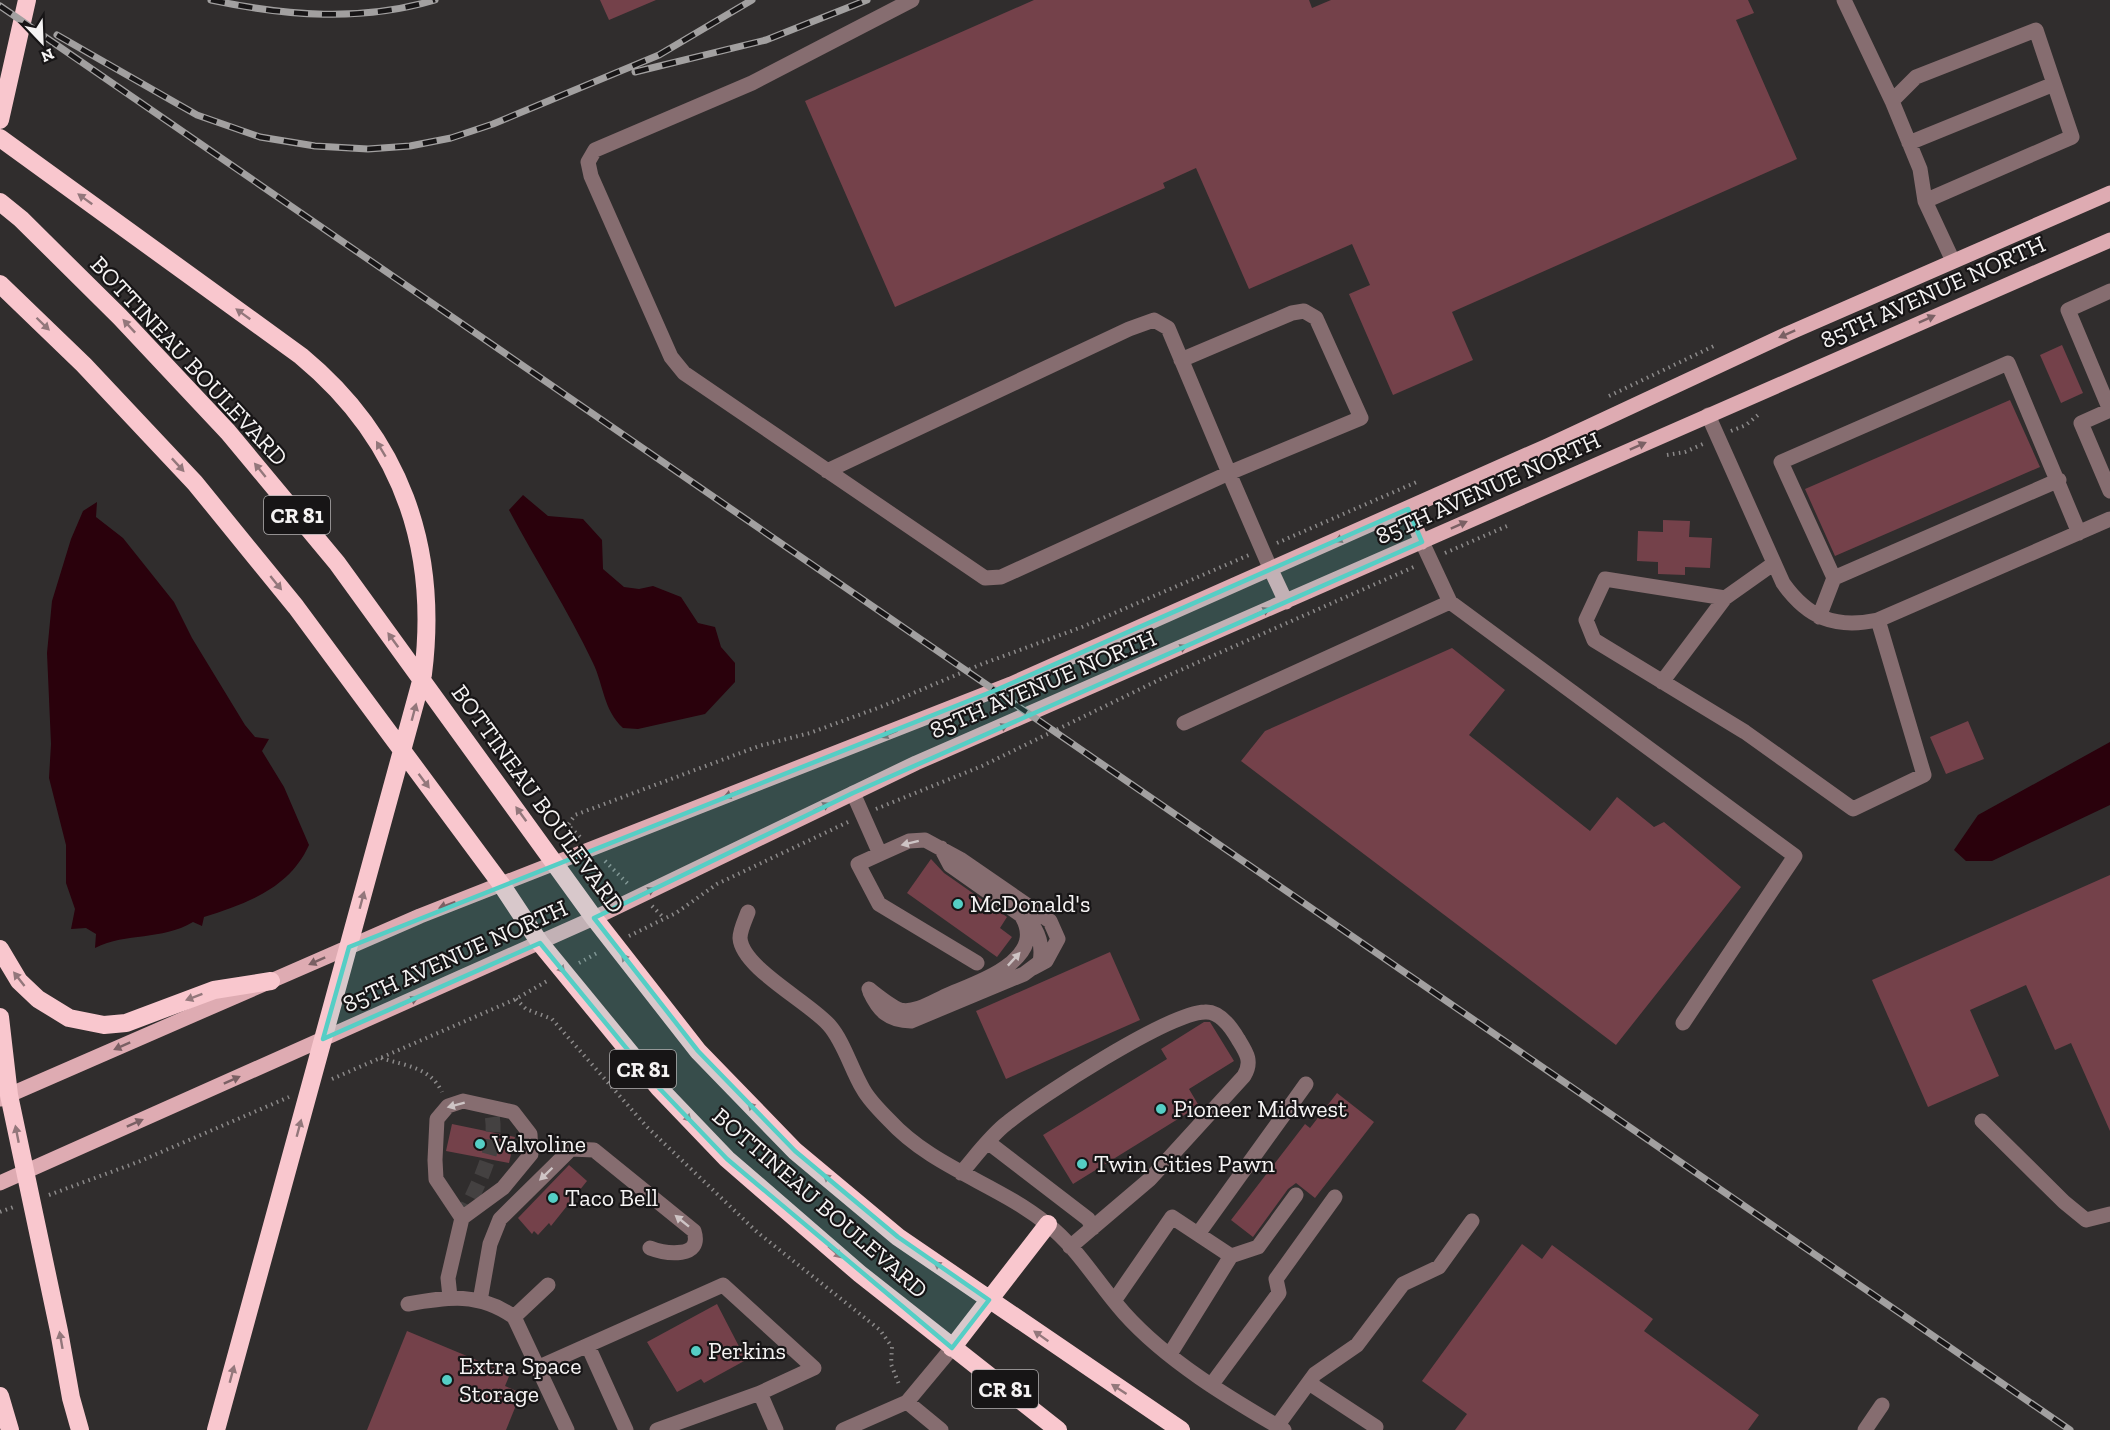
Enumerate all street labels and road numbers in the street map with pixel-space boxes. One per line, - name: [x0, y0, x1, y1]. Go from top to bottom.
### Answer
- street label: 85TH AVENUE NORTH: [1816, 229, 2050, 354]
- street label: BOTTINEAU BOULEVARD: [85, 250, 294, 471]
- street label: 85TH AVENUE NORTH: [1371, 425, 1605, 550]
- road number: CR 81: [264, 496, 330, 534]
- street label: 85TH AVENUE NORTH: [925, 623, 1160, 744]
- street label: BOTTINEAU BOULEVARD: [446, 679, 631, 919]
- street label: 85TH AVENUE NORTH: [338, 893, 572, 1018]
- road number: CR 81: [610, 1050, 676, 1088]
- street label: BOTTINEAU BOULEVARD: [707, 1101, 934, 1304]
- road number: CR 81: [972, 1370, 1038, 1408]

